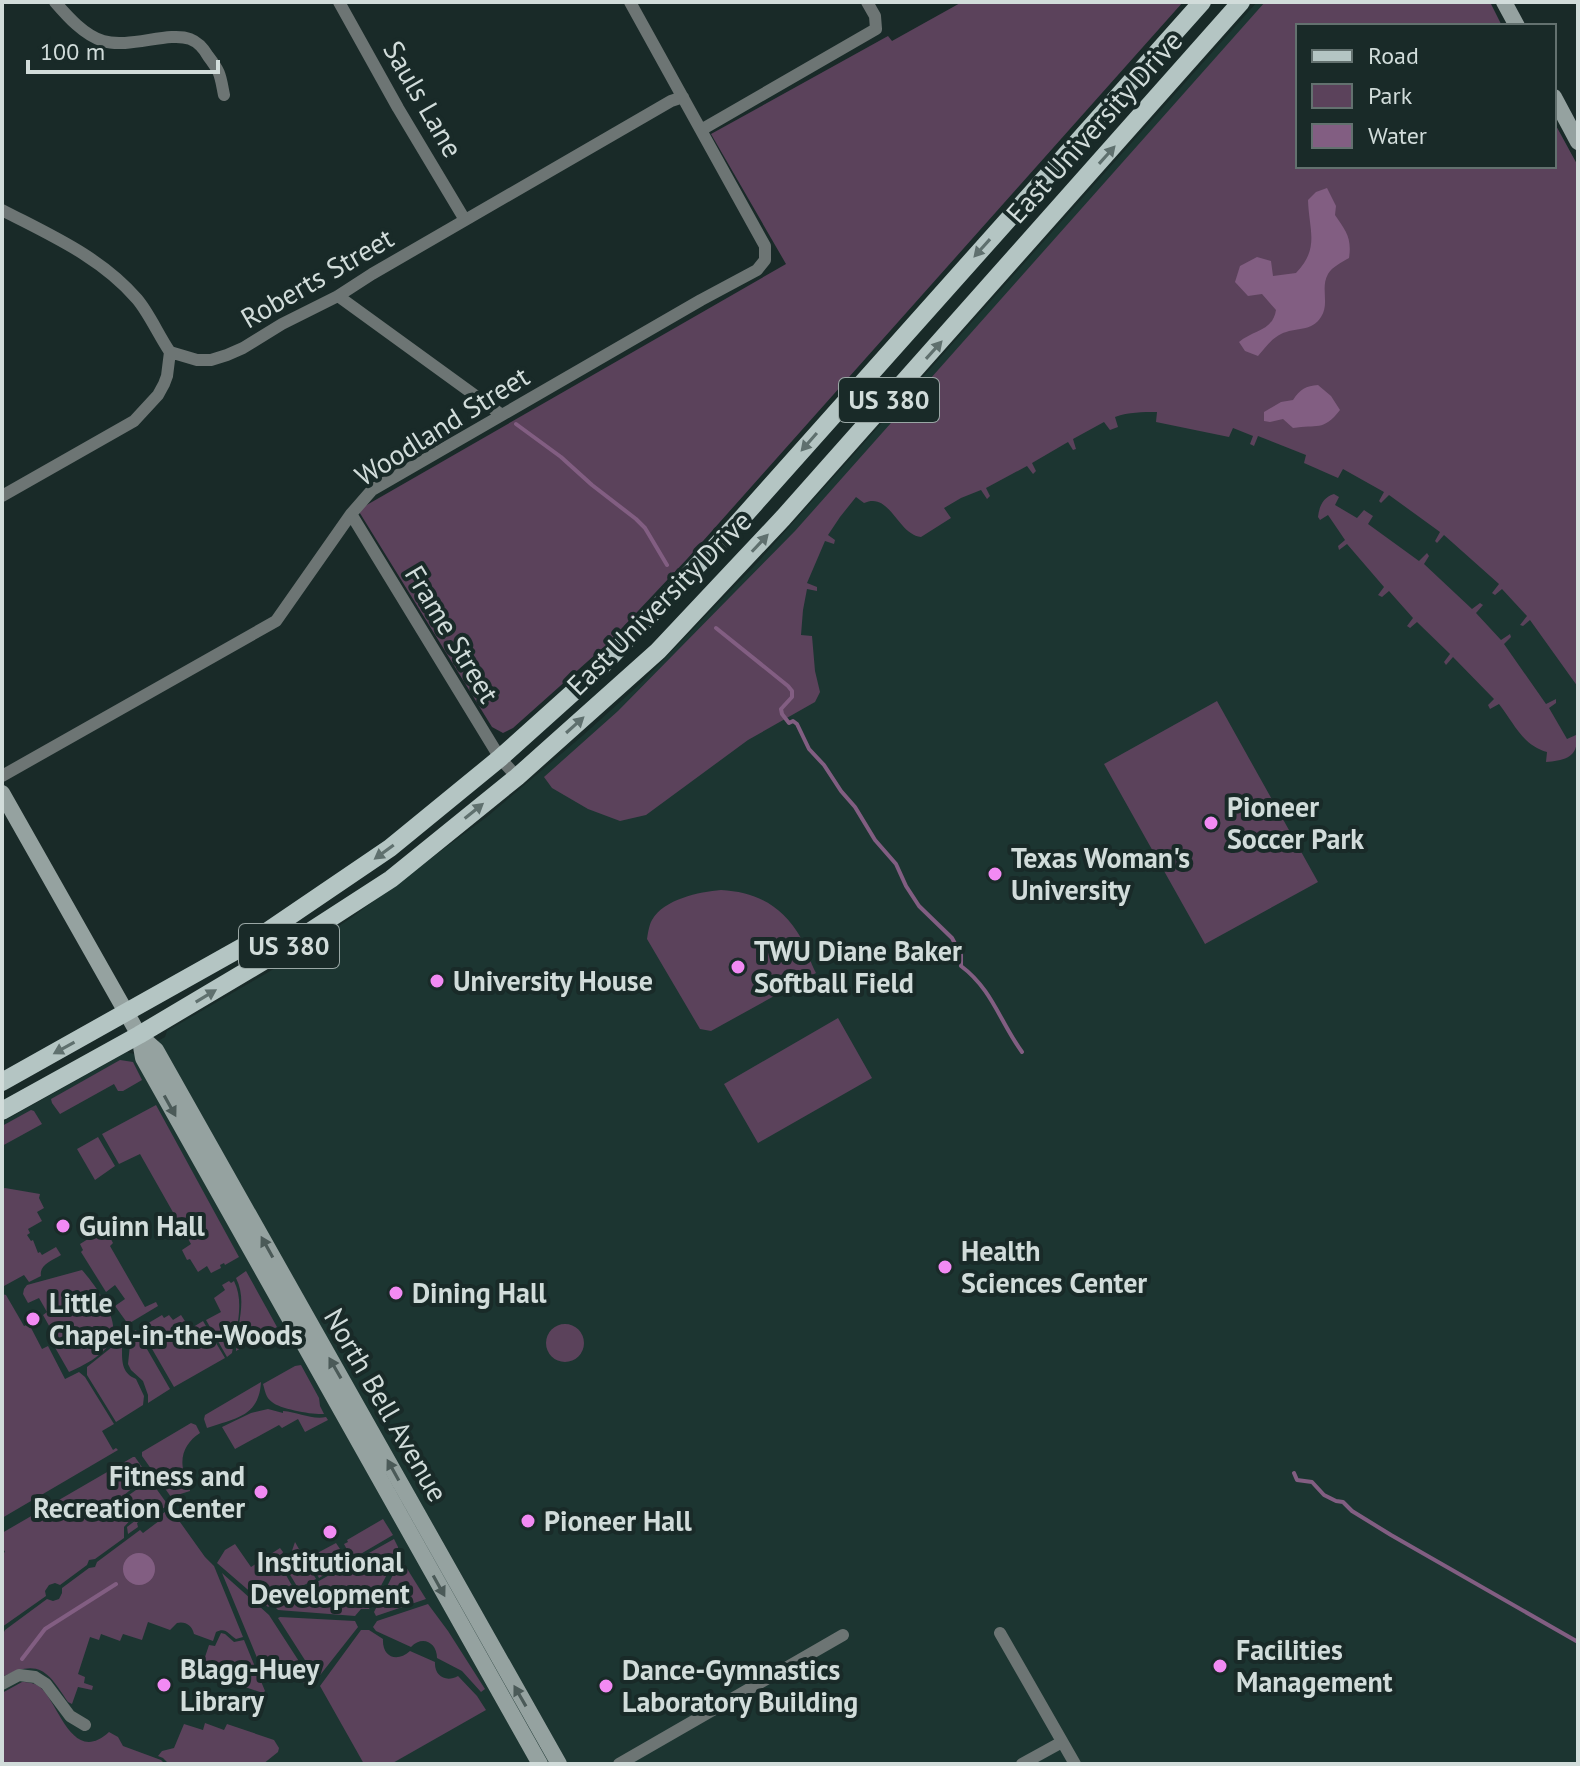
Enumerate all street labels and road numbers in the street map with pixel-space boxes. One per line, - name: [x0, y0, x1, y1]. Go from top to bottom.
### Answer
- street label: East University Drive: [997, 23, 1190, 231]
- street label: Sauls Lane: [375, 34, 472, 164]
- street label: Roberts Street: [234, 219, 400, 336]
- street label: Woodland Street: [348, 357, 536, 494]
- road number: US 380: [839, 378, 939, 422]
- street label: East University Drive: [558, 502, 759, 703]
- street label: Frame Street: [397, 558, 508, 710]
- road number: US 380: [239, 924, 339, 968]
- street label: North Bell Avenue: [316, 1301, 457, 1508]

